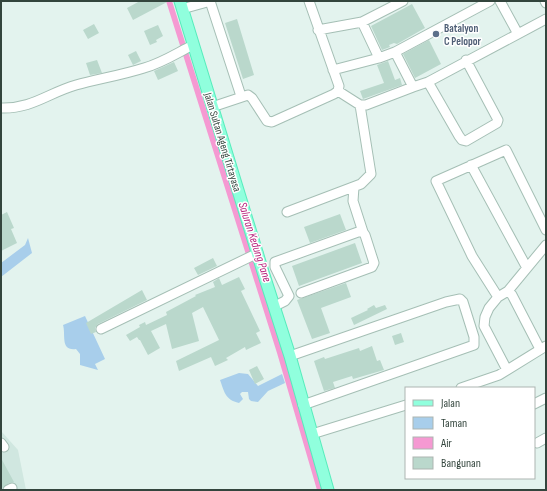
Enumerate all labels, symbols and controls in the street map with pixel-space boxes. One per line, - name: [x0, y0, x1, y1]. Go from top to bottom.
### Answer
- place label: Batalyon C Pelopor: [444, 22, 482, 48]
- marker: Batalyon C Pelopor: [431, 29, 441, 39]
- street label: Jalan Sultan Ageng Tirtayasa: [201, 90, 244, 193]
- water label: Saluran Kedung Pane: [235, 200, 275, 284]
- legend: [405, 387, 535, 479]
- text: Jalan: [440, 396, 460, 411]
- text: Taman: [441, 416, 467, 431]
- text: Air: [440, 436, 452, 451]
- text: Bangunan: [441, 456, 481, 471]

